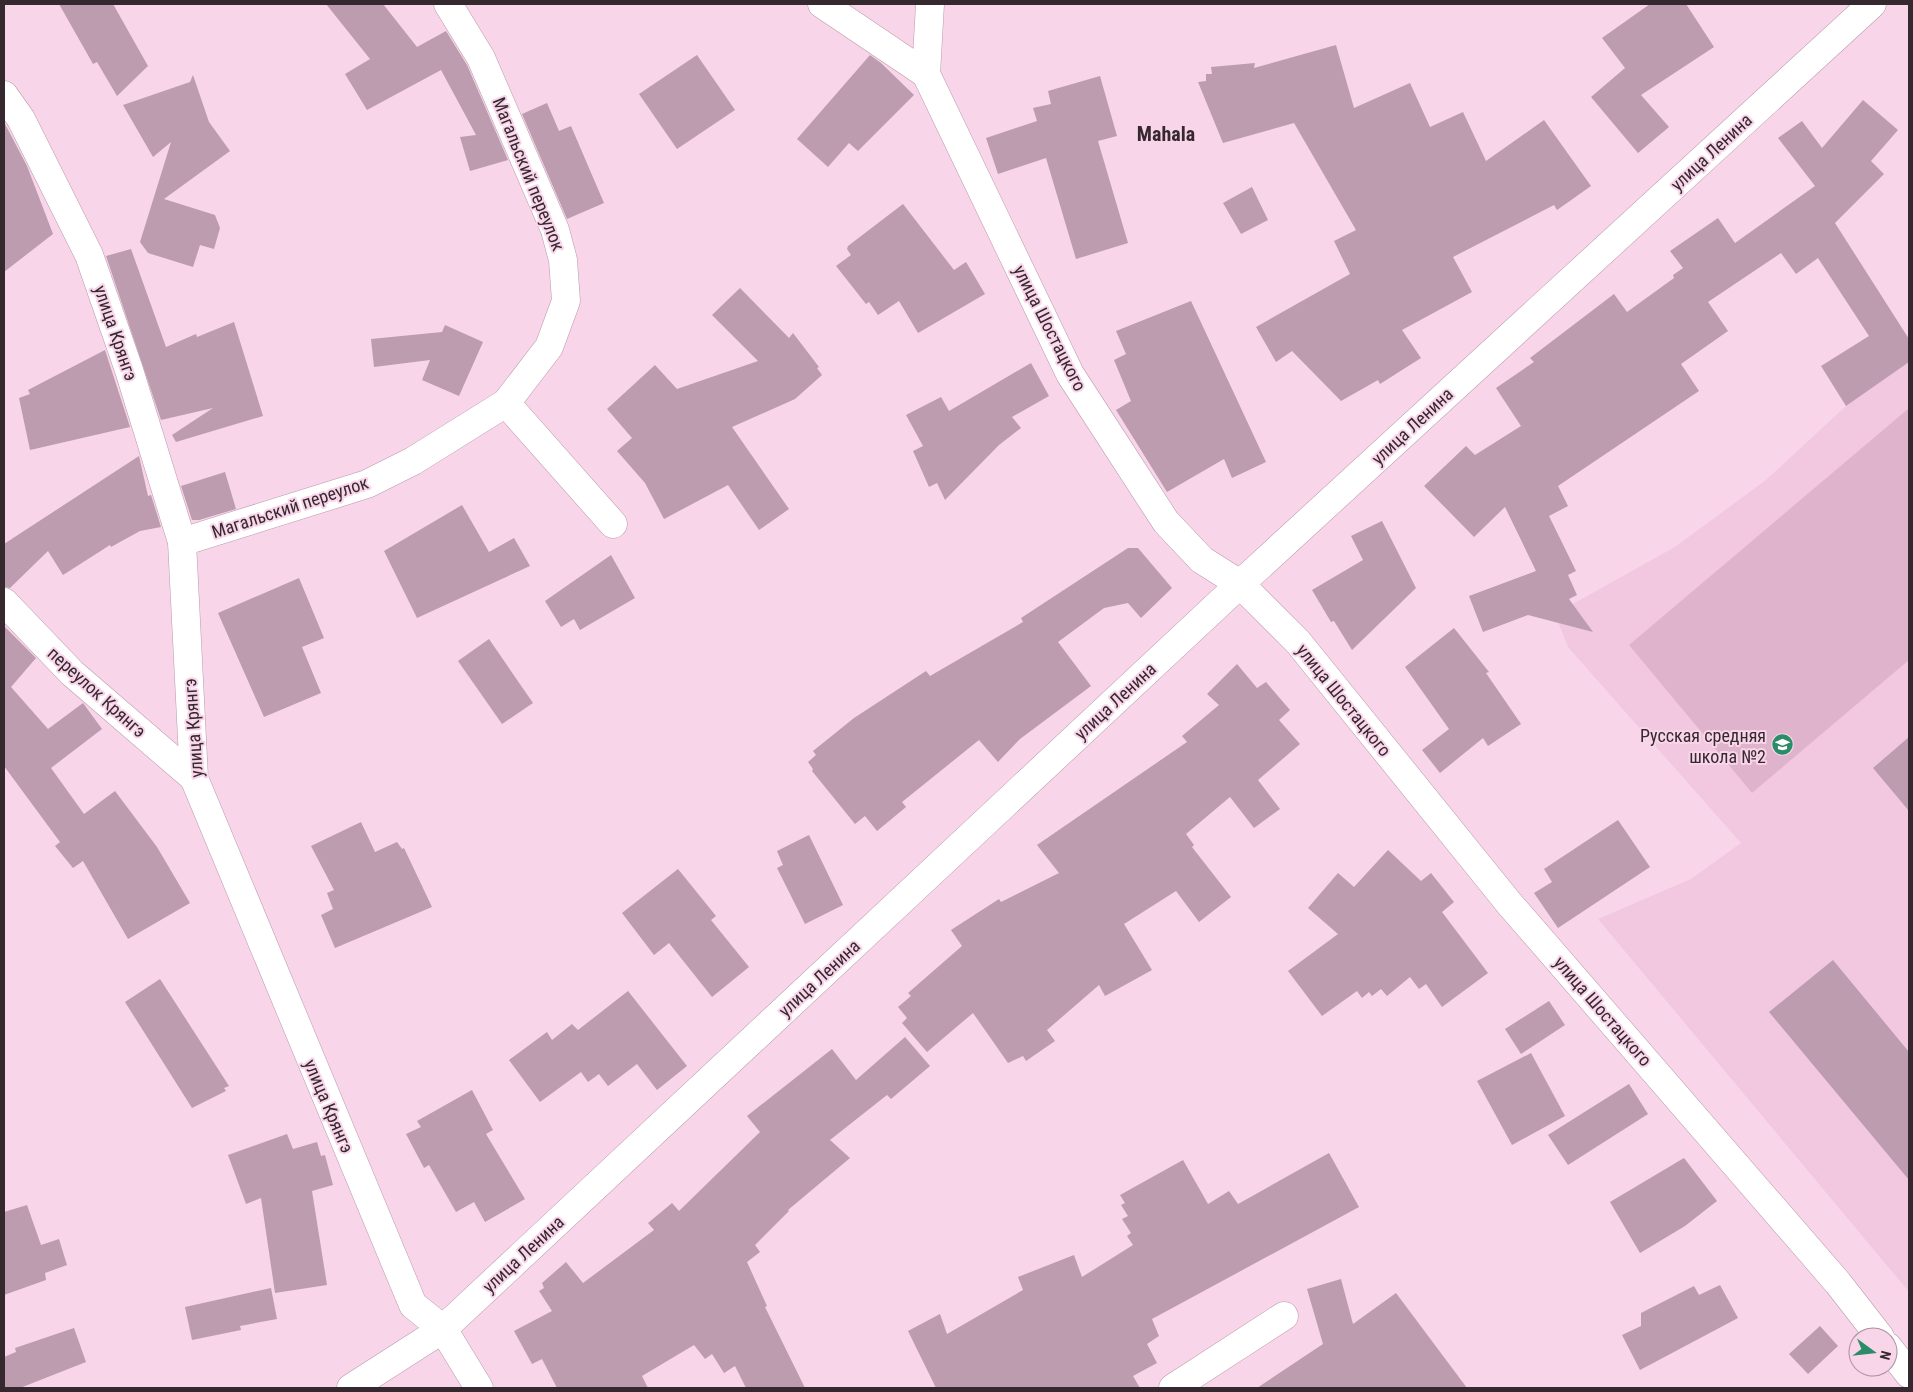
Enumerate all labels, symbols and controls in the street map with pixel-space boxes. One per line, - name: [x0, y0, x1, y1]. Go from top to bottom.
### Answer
- street label: Магальский переулок: [489, 94, 570, 254]
- street label: улица Ленина: [1666, 109, 1756, 195]
- district label: Mahala: [1137, 122, 1195, 146]
- street label: улица Шостацкого: [1009, 262, 1091, 394]
- street label: улица Крянгэ: [90, 283, 142, 383]
- street label: улица Ленина: [1367, 383, 1457, 469]
- street label: Магальский переулок: [209, 472, 371, 542]
- street label: улица Шостацкого: [1292, 640, 1396, 760]
- street label: переулок Крянгэ: [44, 642, 150, 742]
- street label: улица Ленина: [1070, 658, 1160, 744]
- street label: улица Крянгэ: [179, 678, 207, 778]
- place label: Русская средняя школа №2: [1640, 725, 1766, 767]
- school or university icon: Русская средняя школа №2: [1770, 733, 1794, 757]
- street label: улица Ленина: [774, 935, 864, 1021]
- street label: улица Шостацкого: [1550, 952, 1656, 1070]
- street label: улица Крянгэ: [300, 1056, 358, 1156]
- street label: улица Ленина: [478, 1211, 568, 1297]
- north arrow: [1848, 1327, 1898, 1377]
- text: N: [1877, 1349, 1894, 1362]

